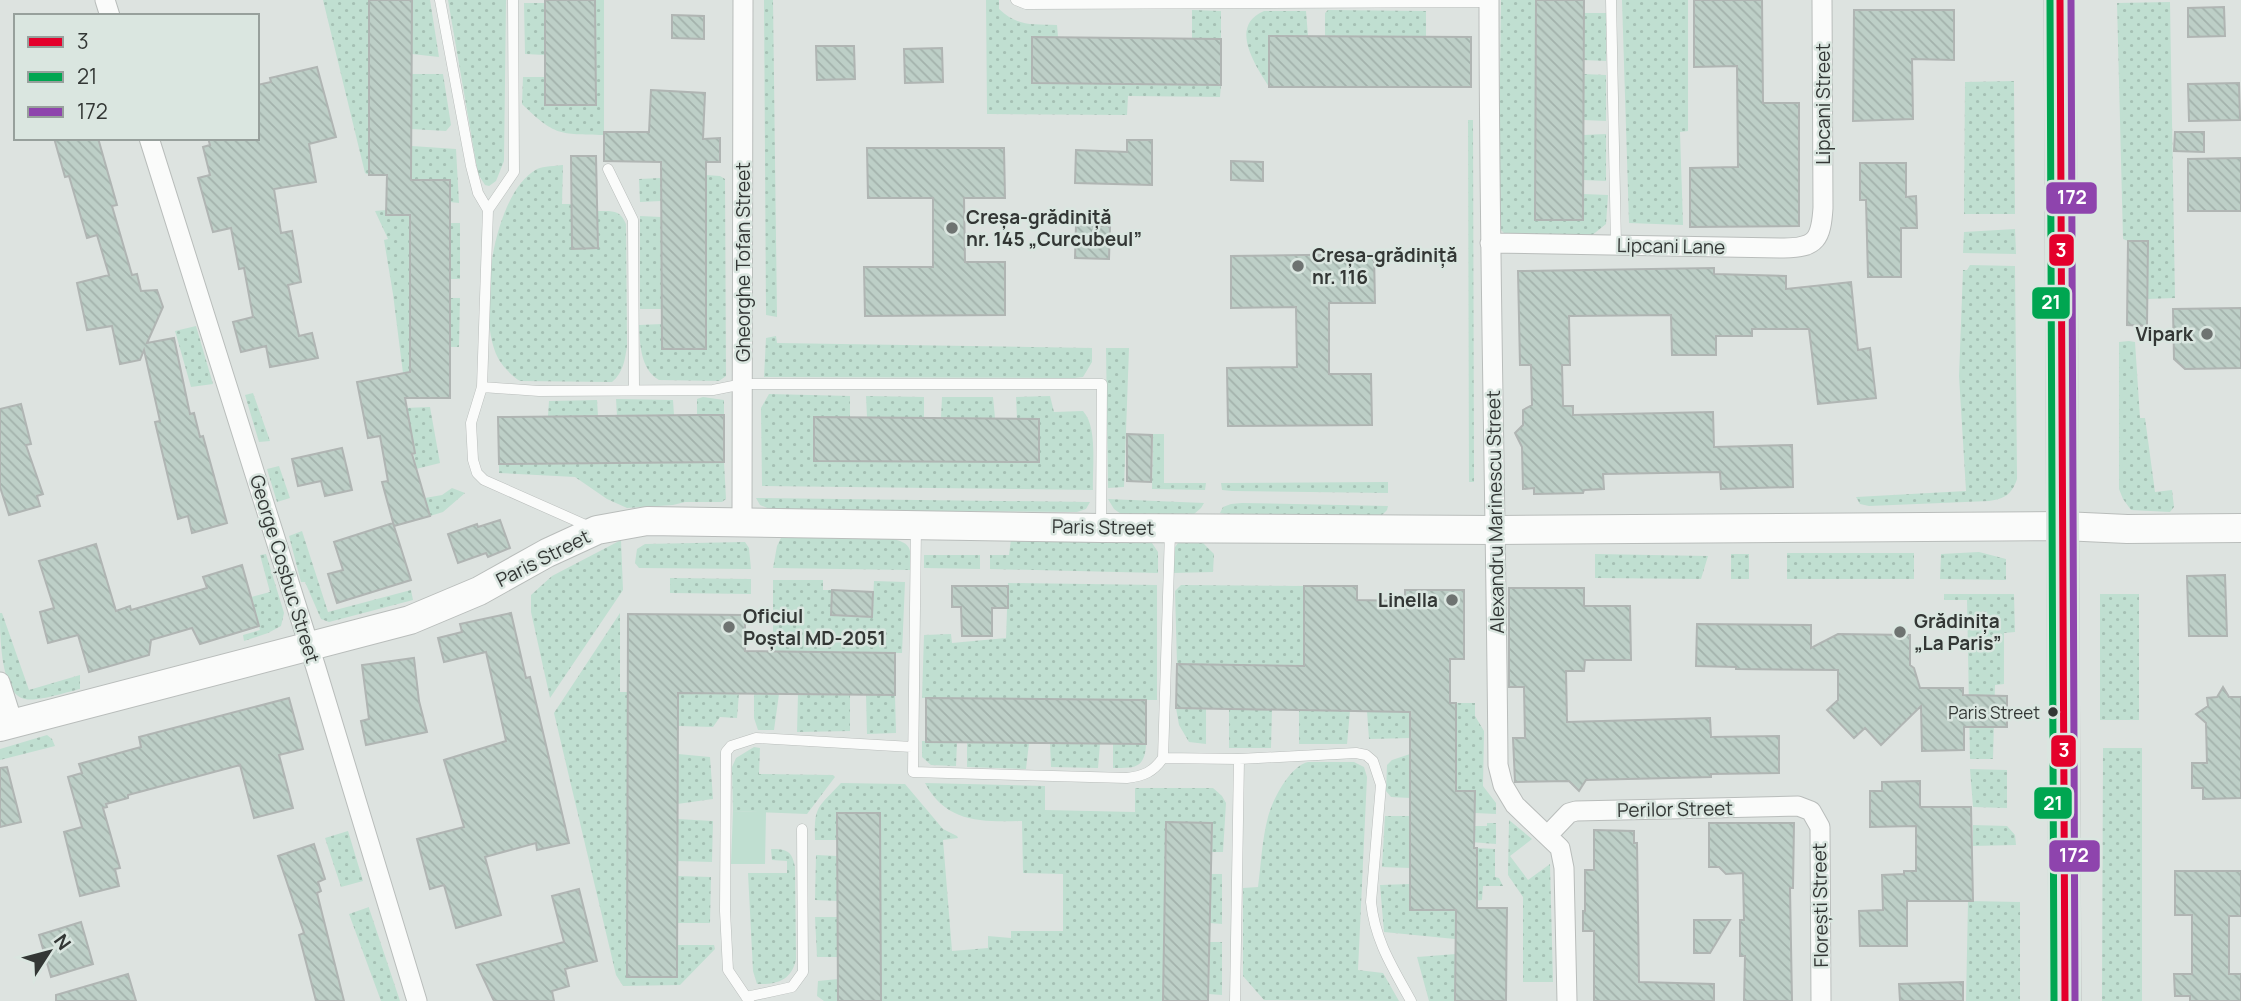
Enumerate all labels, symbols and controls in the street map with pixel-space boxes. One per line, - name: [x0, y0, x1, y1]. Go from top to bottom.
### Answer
- legend: [14, 14, 259, 140]
- text: 3: [77, 27, 89, 55]
- street label: Lipcani Street: [1810, 43, 1836, 165]
- text: 21: [77, 62, 97, 90]
- text: 172: [77, 97, 108, 125]
- street label: Gheorghe Tofan Street: [730, 162, 756, 362]
- line badge: 172: [2045, 181, 2098, 215]
- text: 172: [2057, 184, 2087, 210]
- place label: Creșa-grădiniță nr. 145 „Curcubeul”: [966, 204, 1142, 252]
- marker: Creșa-grădiniță nr. 145 „Curcubeul”: [944, 220, 960, 236]
- street label: Lipcani Lane: [1617, 232, 1725, 260]
- line badge: 3: [2048, 233, 2075, 267]
- text: 3: [2055, 237, 2067, 263]
- place label: Creșa-grădiniță nr. 116: [1312, 242, 1458, 290]
- marker: Creșa-grădiniță nr. 116: [1290, 258, 1306, 274]
- line badge: 21: [2031, 286, 2071, 320]
- text: 21: [2041, 289, 2061, 315]
- place label: Vipark: [2135, 321, 2194, 347]
- marker: Vipark: [2199, 326, 2215, 342]
- street label: Alexandru Marinescu Street: [1480, 390, 1510, 634]
- street label: George Coșbuc Street: [244, 472, 326, 666]
- street label: Paris Street: [1052, 513, 1154, 541]
- street label: Paris Street: [491, 523, 595, 593]
- place label: Linella: [1378, 587, 1438, 613]
- marker: Linella: [1444, 592, 1460, 608]
- place label: Oficiul Poștal MD-2051: [743, 603, 886, 651]
- place label: Grădinița „La Paris”: [1914, 608, 2001, 656]
- marker: Oficiul Poștal MD-2051: [721, 619, 737, 635]
- marker: Grădinița „La Paris”: [1892, 624, 1908, 640]
- place label: Paris Street: [1948, 701, 2040, 724]
- marker: Paris Street: [2046, 705, 2060, 719]
- line badge: 3: [2050, 734, 2077, 768]
- text: 3: [2058, 737, 2070, 763]
- line badge: 21: [2033, 786, 2073, 820]
- text: 21: [2043, 790, 2063, 816]
- street label: Perilor Street: [1617, 795, 1733, 823]
- line badge: 172: [2048, 839, 2101, 873]
- street label: Florești Street: [1806, 842, 1834, 968]
- text: 172: [2059, 842, 2089, 868]
- north arrow: [14, 917, 84, 987]
- text: N: [48, 929, 77, 955]

